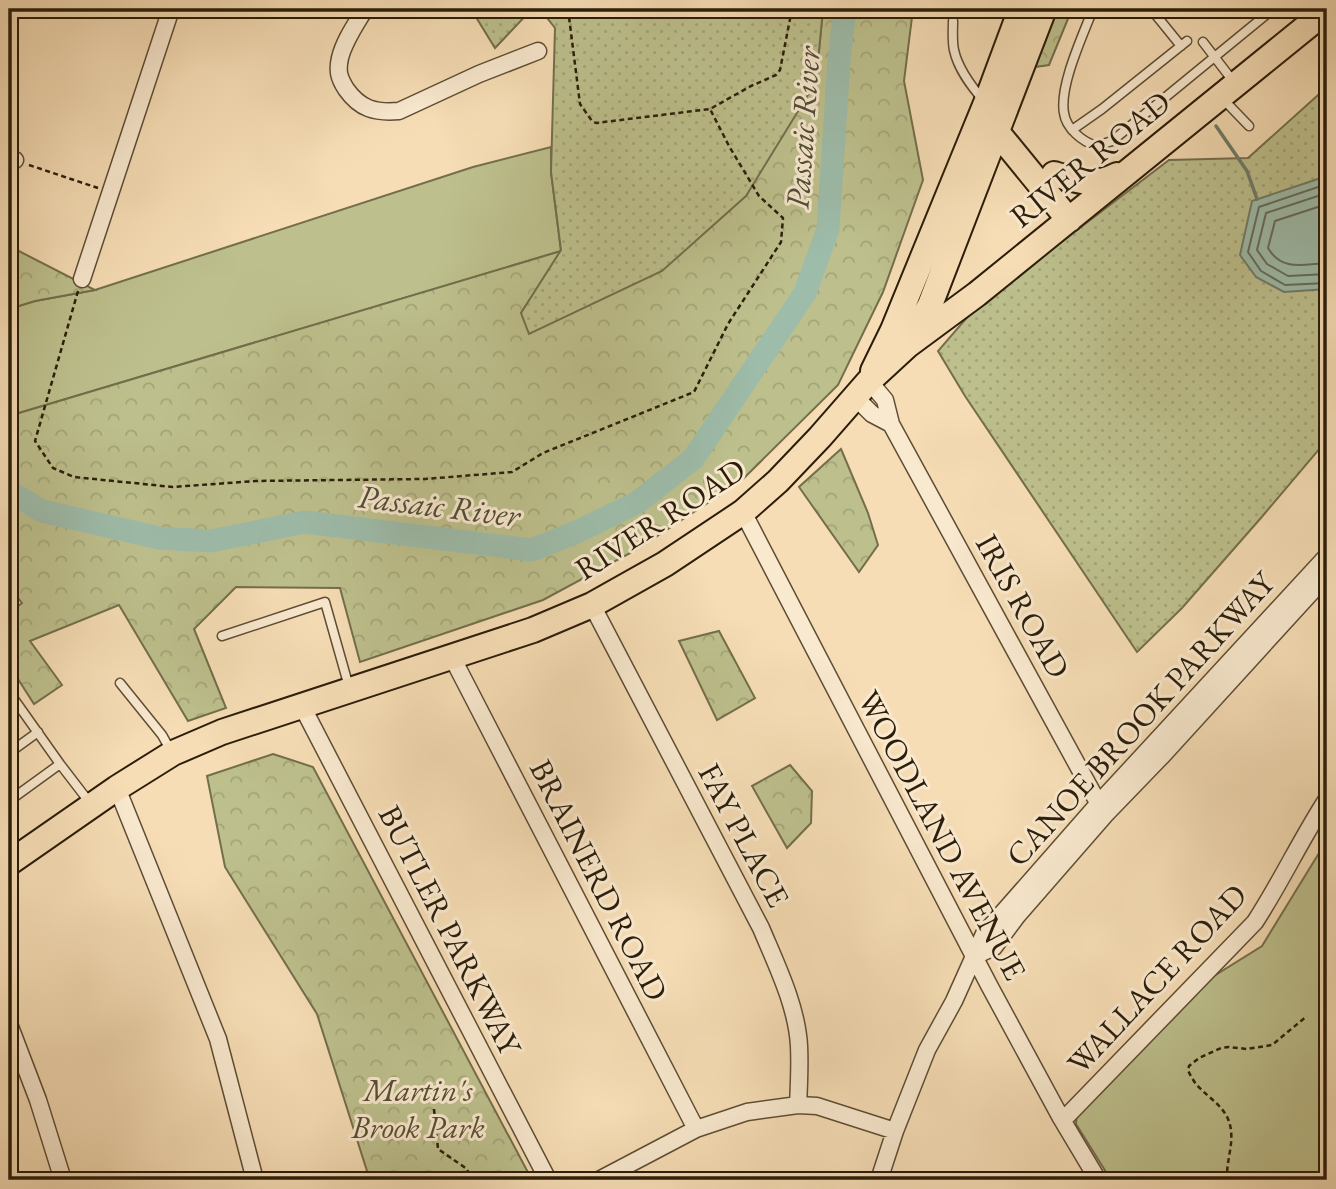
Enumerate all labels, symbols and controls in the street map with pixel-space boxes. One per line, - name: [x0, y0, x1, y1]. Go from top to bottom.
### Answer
- water label: Passaic River: [775, 44, 830, 211]
- street label: RIVER ROAD: [1001, 81, 1179, 237]
- street label: RIVER ROAD: [567, 448, 753, 590]
- water label: Passaic River: [356, 474, 524, 537]
- street label: IRIS ROAD: [966, 527, 1080, 685]
- street label: CANOE BROOK PARKWAY: [996, 562, 1285, 875]
- street label: WOODLAND AVENUE: [848, 683, 1036, 987]
- street label: BRAINERD ROAD: [520, 752, 678, 1008]
- street label: FAY PLACE: [689, 756, 799, 914]
- street label: BUTLER PARKWAY: [369, 798, 532, 1063]
- street label: WALLACE ROAD: [1058, 875, 1256, 1083]
- park label: Martin's Brook Park: [350, 1069, 485, 1148]

